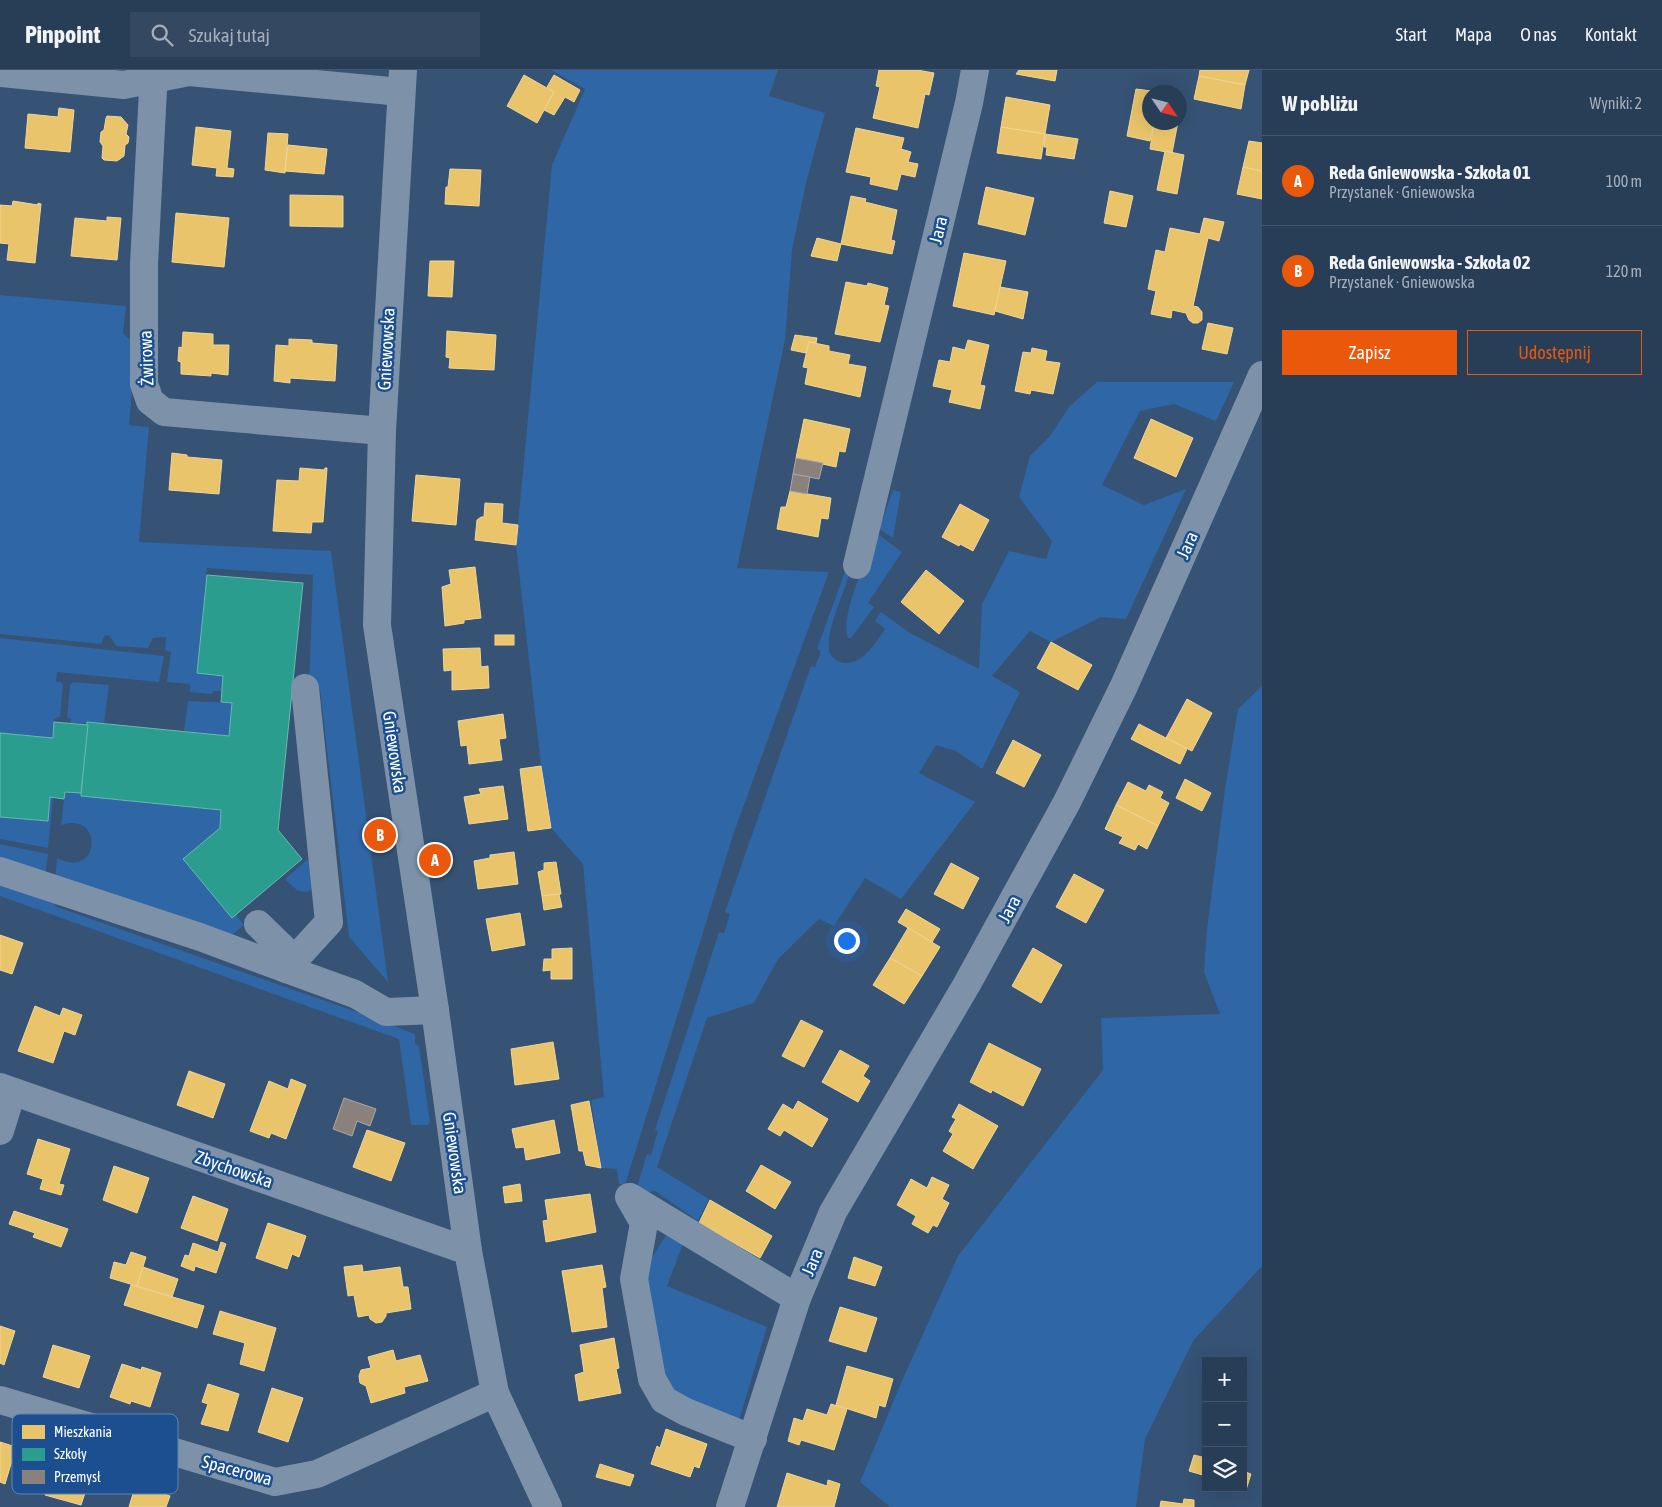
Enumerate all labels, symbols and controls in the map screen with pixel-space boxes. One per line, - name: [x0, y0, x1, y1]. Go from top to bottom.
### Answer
- search box: [130, 12, 480, 57]
- text: Pinpoint: [25, 21, 100, 48]
- icon: search: [148, 21, 176, 49]
- text: Szukaj tutaj: [188, 24, 270, 46]
- text: Start: [1395, 24, 1427, 45]
- text: Mapa: [1455, 24, 1492, 45]
- text: O nas: [1520, 24, 1557, 45]
- text: Kontakt: [1585, 24, 1637, 45]
- north arrow: [1142, 85, 1187, 130]
- text: W pobliżu: [1282, 91, 1358, 115]
- text: Wyniki: 2: [1590, 94, 1642, 112]
- text: Reda Gniewowska - Szkoła 01: [1329, 161, 1531, 183]
- text: A: [1294, 172, 1302, 190]
- text: 100 m: [1606, 172, 1642, 190]
- text: Przystanek · Gniewowska: [1329, 183, 1475, 201]
- street label: Jara: [924, 214, 952, 246]
- text: Reda Gniewowska - Szkoła 02: [1329, 251, 1531, 273]
- text: B: [1294, 262, 1302, 280]
- text: 120 m: [1606, 262, 1642, 280]
- text: Przystanek · Gniewowska: [1329, 273, 1475, 291]
- street label: Gniewowska: [373, 307, 399, 391]
- street label: Żwirowa: [135, 330, 157, 386]
- button: Zapisz: [1282, 330, 1457, 375]
- button: Udostępnij: [1467, 330, 1642, 375]
- street label: Jara: [1172, 528, 1202, 562]
- street label: Gniewowska: [379, 710, 411, 794]
- pin: B: [364, 816, 396, 854]
- pin: A: [419, 841, 451, 879]
- street label: Jara: [993, 892, 1025, 926]
- your location: [834, 928, 860, 954]
- street label: Gniewowska: [439, 1111, 471, 1195]
- street label: Zbychowska: [192, 1146, 276, 1192]
- street label: Jara: [797, 1245, 827, 1279]
- map controls: [1202, 1357, 1247, 1492]
- button: +: [1202, 1357, 1247, 1402]
- button: −: [1202, 1402, 1247, 1447]
- legend: [12, 1414, 178, 1494]
- text: Mieszkania: [54, 1424, 112, 1440]
- text: Szkoły: [54, 1446, 87, 1462]
- button: layers: [1202, 1447, 1247, 1492]
- street label: Spacerowa: [200, 1451, 274, 1489]
- text: Przemysł: [54, 1469, 101, 1485]

